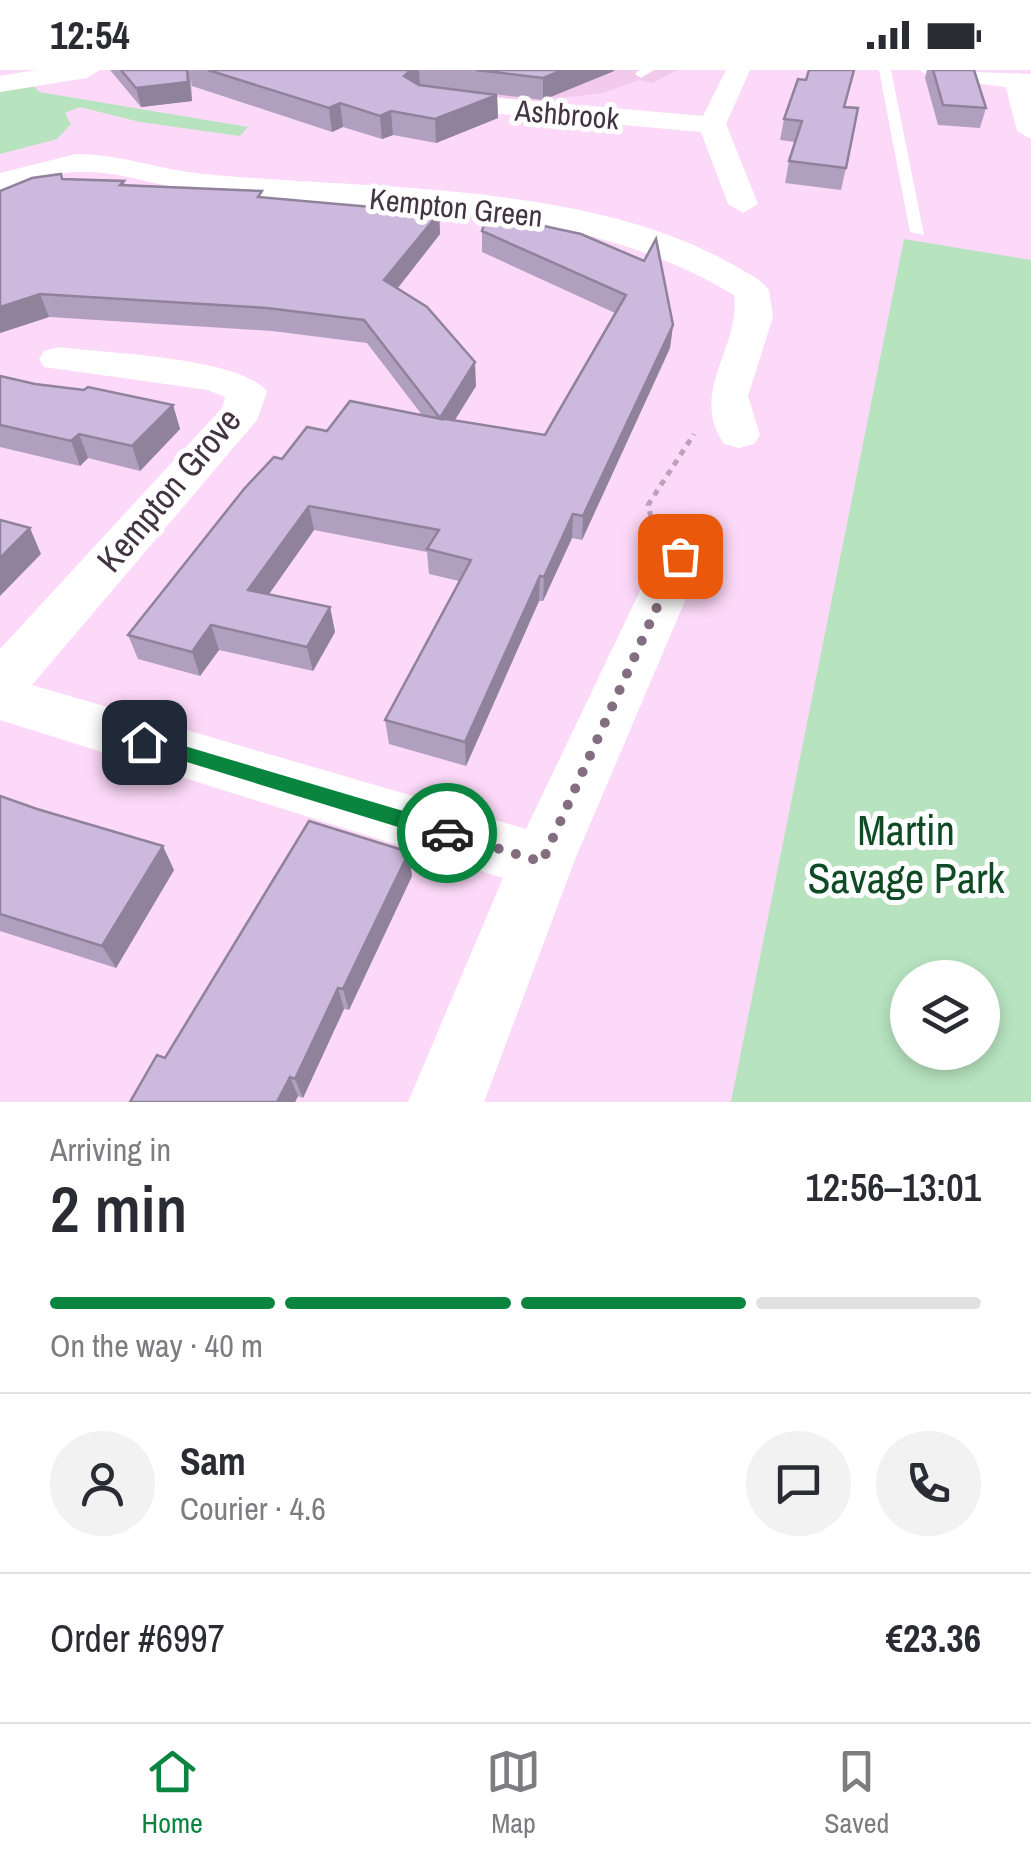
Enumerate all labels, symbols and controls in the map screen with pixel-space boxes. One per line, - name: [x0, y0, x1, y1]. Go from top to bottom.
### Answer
- text: 12:54: [50, 10, 130, 61]
- street label: Ashbrook: [513, 89, 621, 139]
- street label: Kempton Green: [368, 178, 545, 236]
- street label: Kempton Grove: [86, 398, 251, 582]
- pin: [638, 514, 723, 599]
- icon: bag: [653, 529, 708, 584]
- pin: [102, 700, 187, 785]
- icon: home: [117, 715, 172, 770]
- courier: [397, 783, 497, 883]
- park label: Martin Savage Park: [807, 802, 1005, 906]
- icon: car: [420, 806, 475, 861]
- map controls: [890, 960, 1000, 1070]
- button: layers: [890, 960, 1000, 1070]
- text: Arriving in: [50, 1128, 171, 1171]
- text: 12:56–13:01: [805, 1162, 981, 1213]
- text: 2 min: [50, 1165, 187, 1252]
- text: On the way · 40 m: [50, 1324, 263, 1367]
- button: person: [50, 1431, 155, 1536]
- button: chat: [746, 1431, 851, 1536]
- button: phone: [876, 1431, 981, 1536]
- text: Sam: [180, 1436, 246, 1487]
- text: Courier · 4.6: [180, 1487, 326, 1530]
- text: Order #6997: [50, 1613, 225, 1664]
- text: €23.36: [886, 1613, 981, 1664]
- tab: Home: [142, 1744, 203, 1842]
- tab: Map: [486, 1744, 541, 1842]
- tab: Saved: [824, 1744, 889, 1842]

